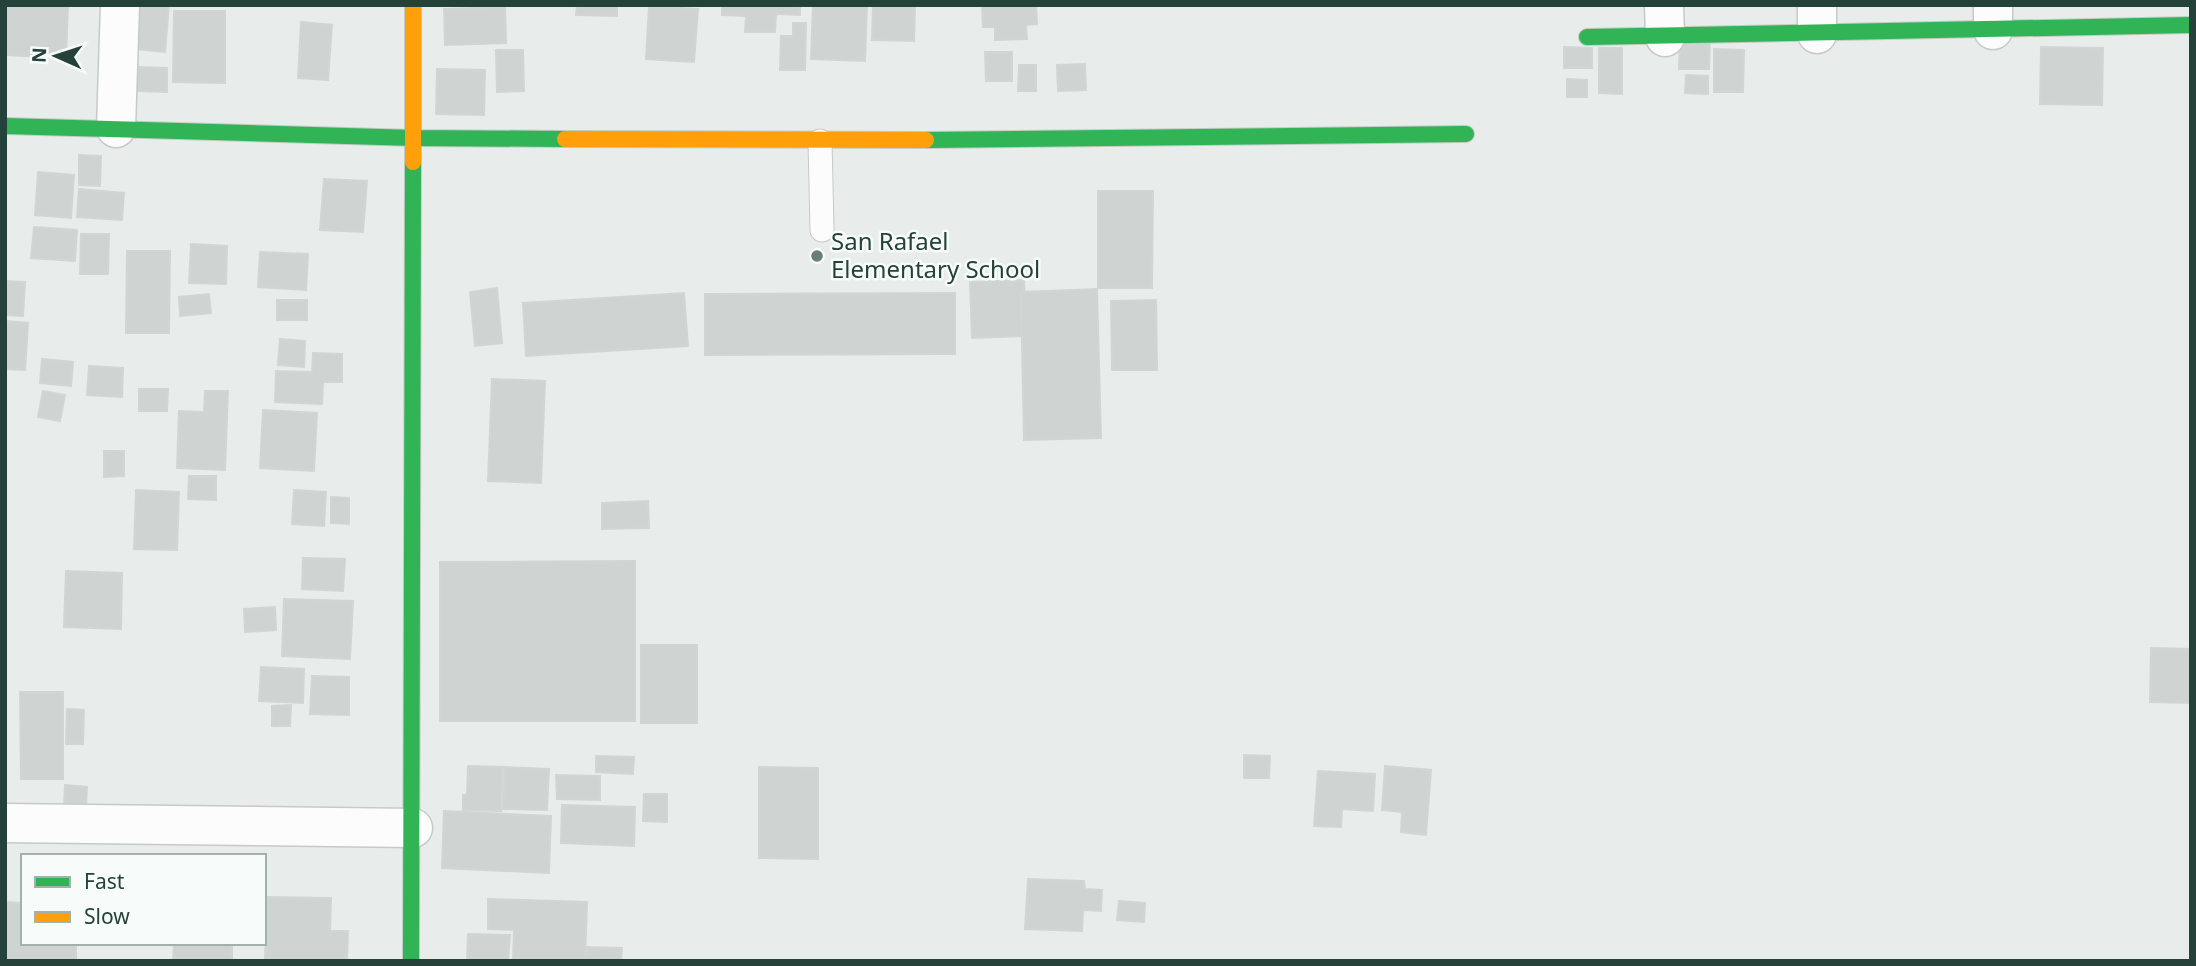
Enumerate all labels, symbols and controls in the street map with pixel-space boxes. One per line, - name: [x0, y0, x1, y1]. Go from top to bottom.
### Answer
- north arrow: [21, 21, 91, 91]
- text: N: [26, 47, 52, 64]
- place label: San Rafael Elementary School: [831, 224, 1040, 285]
- marker: San Rafael Elementary School: [809, 248, 825, 264]
- legend: [21, 854, 266, 945]
- text: Fast: [84, 867, 125, 895]
- text: Slow: [84, 902, 130, 930]

